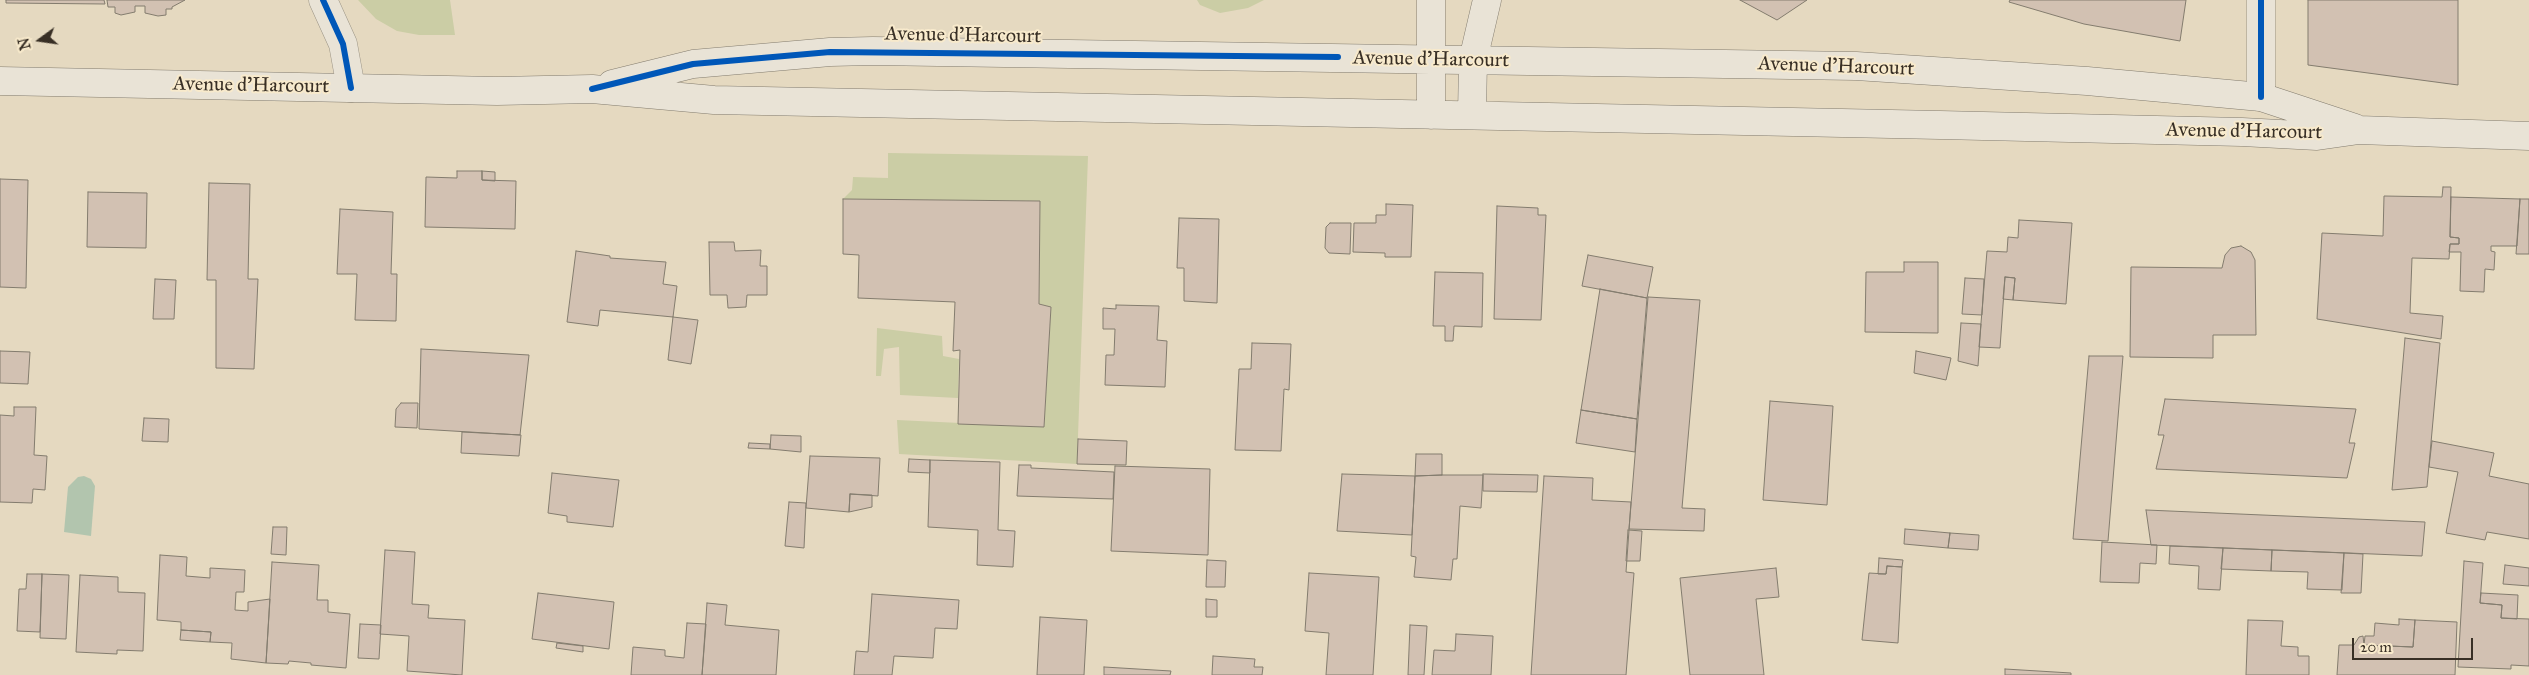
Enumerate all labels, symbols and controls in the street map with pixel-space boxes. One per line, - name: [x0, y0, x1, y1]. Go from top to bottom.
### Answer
- north arrow: [15, 15, 65, 65]
- street label: Avenue d'Harcourt: [885, 23, 1041, 49]
- text: N: [15, 36, 35, 52]
- street label: Avenue d'Harcourt: [1353, 47, 1509, 73]
- street label: Avenue d'Harcourt: [1757, 52, 1915, 82]
- street label: Avenue d'Harcourt: [173, 73, 329, 99]
- street label: Avenue d'Harcourt: [2166, 119, 2322, 145]
- scale bar: [2354, 628, 2475, 660]
- text: 20 m: [2360, 638, 2392, 656]

